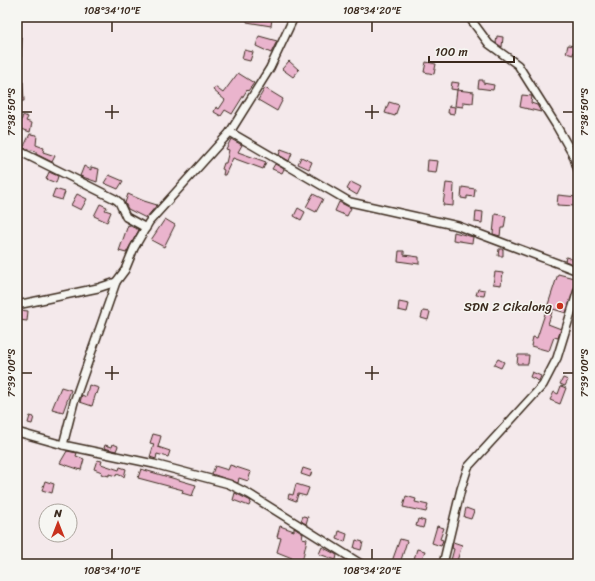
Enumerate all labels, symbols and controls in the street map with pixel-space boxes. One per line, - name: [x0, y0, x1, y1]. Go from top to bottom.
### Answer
- text: 108°34'10"E: [84, 2, 142, 20]
- text: 108°34'20"E: [343, 2, 403, 20]
- scale bar: [429, 38, 514, 64]
- text: 100 m: [435, 41, 468, 63]
- text: 7°38'50"S: [3, 87, 21, 136]
- text: 7°38'50"S: [576, 87, 594, 136]
- place label: SDN 2 Cikalong: [464, 295, 552, 318]
- marker: SDN 2 Cikalong: [555, 301, 565, 311]
- text: 7°39'00"S: [3, 348, 21, 397]
- text: 7°39'00"S: [576, 348, 594, 397]
- north arrow: [38, 503, 78, 543]
- text: N: [53, 504, 62, 523]
- text: 108°34'10"E: [84, 562, 142, 580]
- text: 108°34'20"E: [343, 562, 403, 580]

